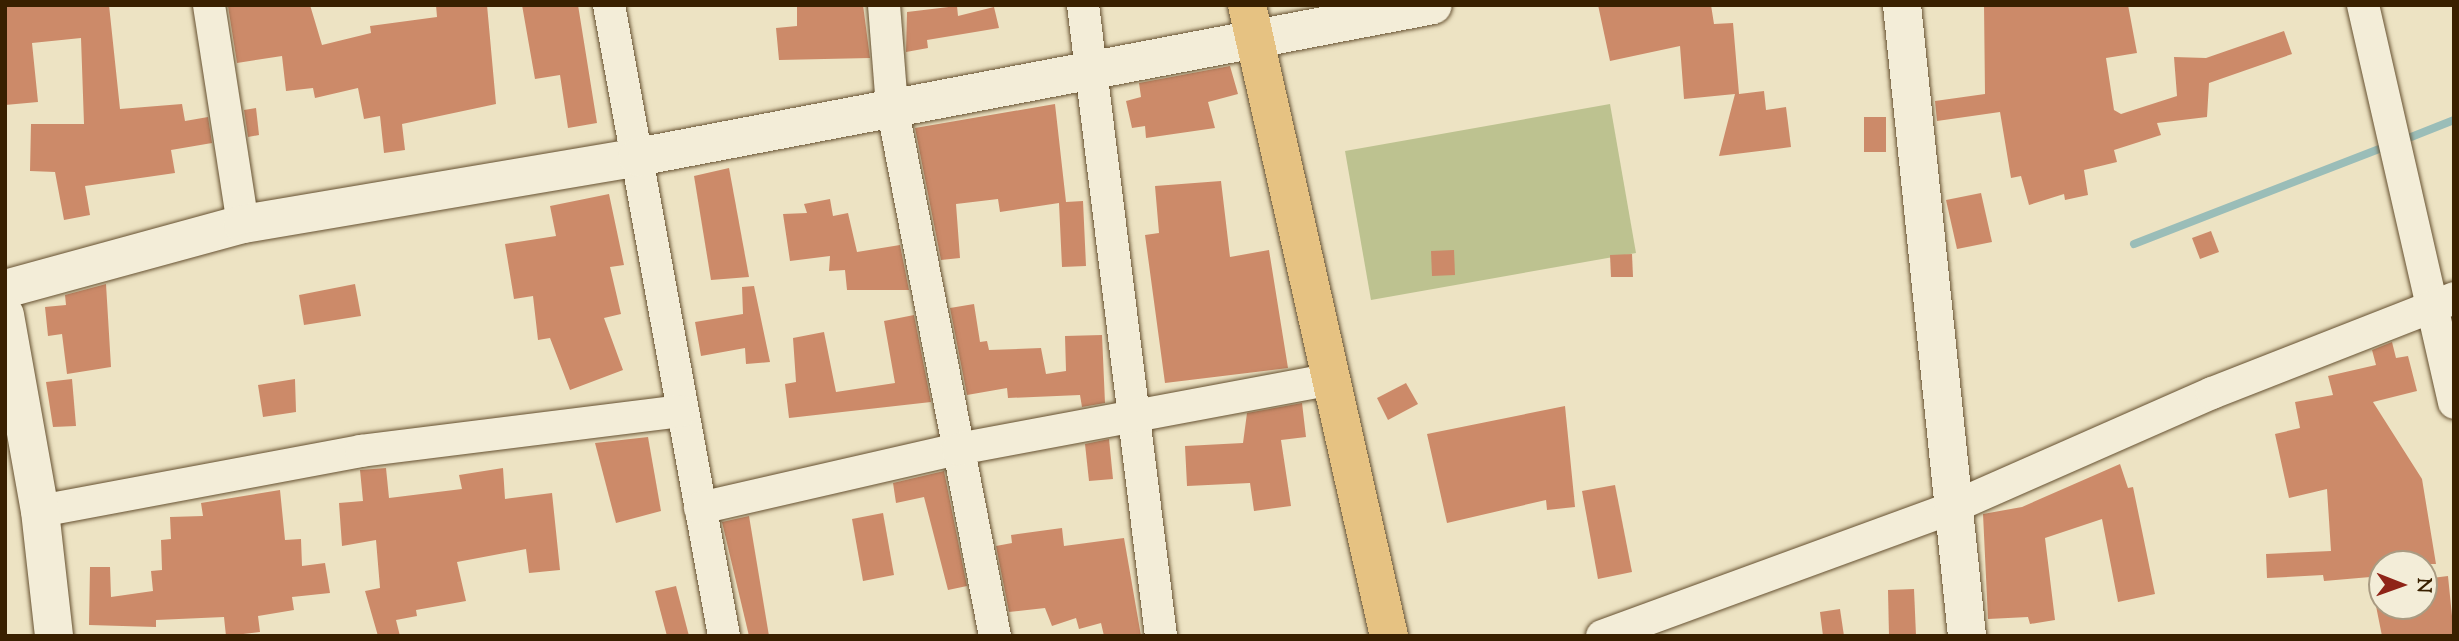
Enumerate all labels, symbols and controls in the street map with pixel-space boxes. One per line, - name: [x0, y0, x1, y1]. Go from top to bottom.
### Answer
- north arrow: [2368, 550, 2438, 620]
- text: N: [2409, 578, 2436, 593]

